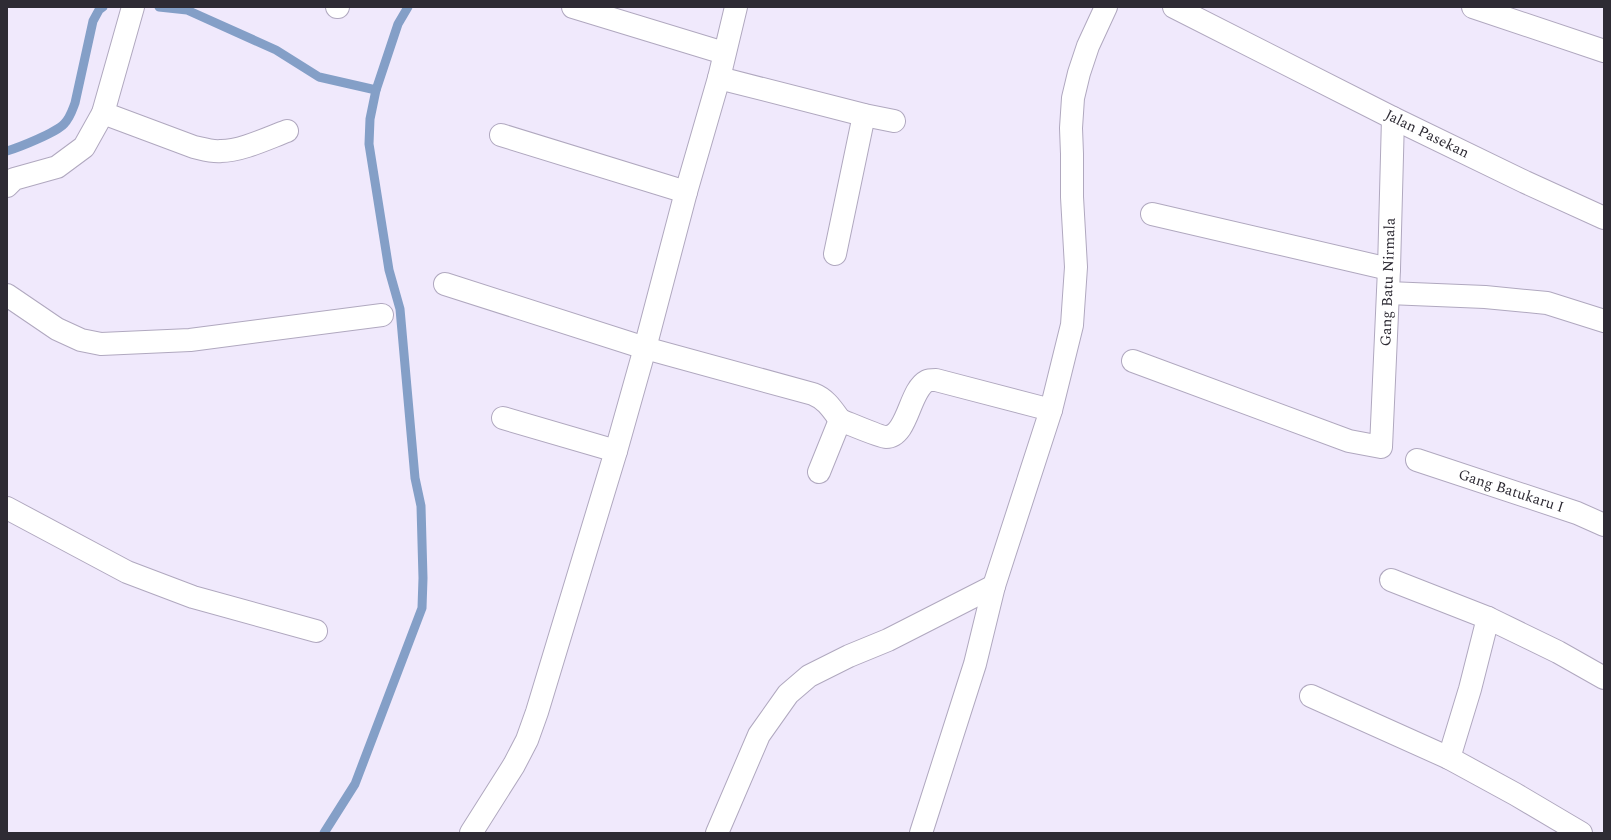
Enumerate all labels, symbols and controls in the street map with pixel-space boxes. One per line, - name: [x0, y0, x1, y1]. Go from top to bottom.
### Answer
- street label: Jalan Pasekan: [1381, 104, 1473, 164]
- street label: Gang Batu Nirmala: [1374, 217, 1402, 347]
- street label: Gang Batukaru I: [1455, 463, 1567, 519]

